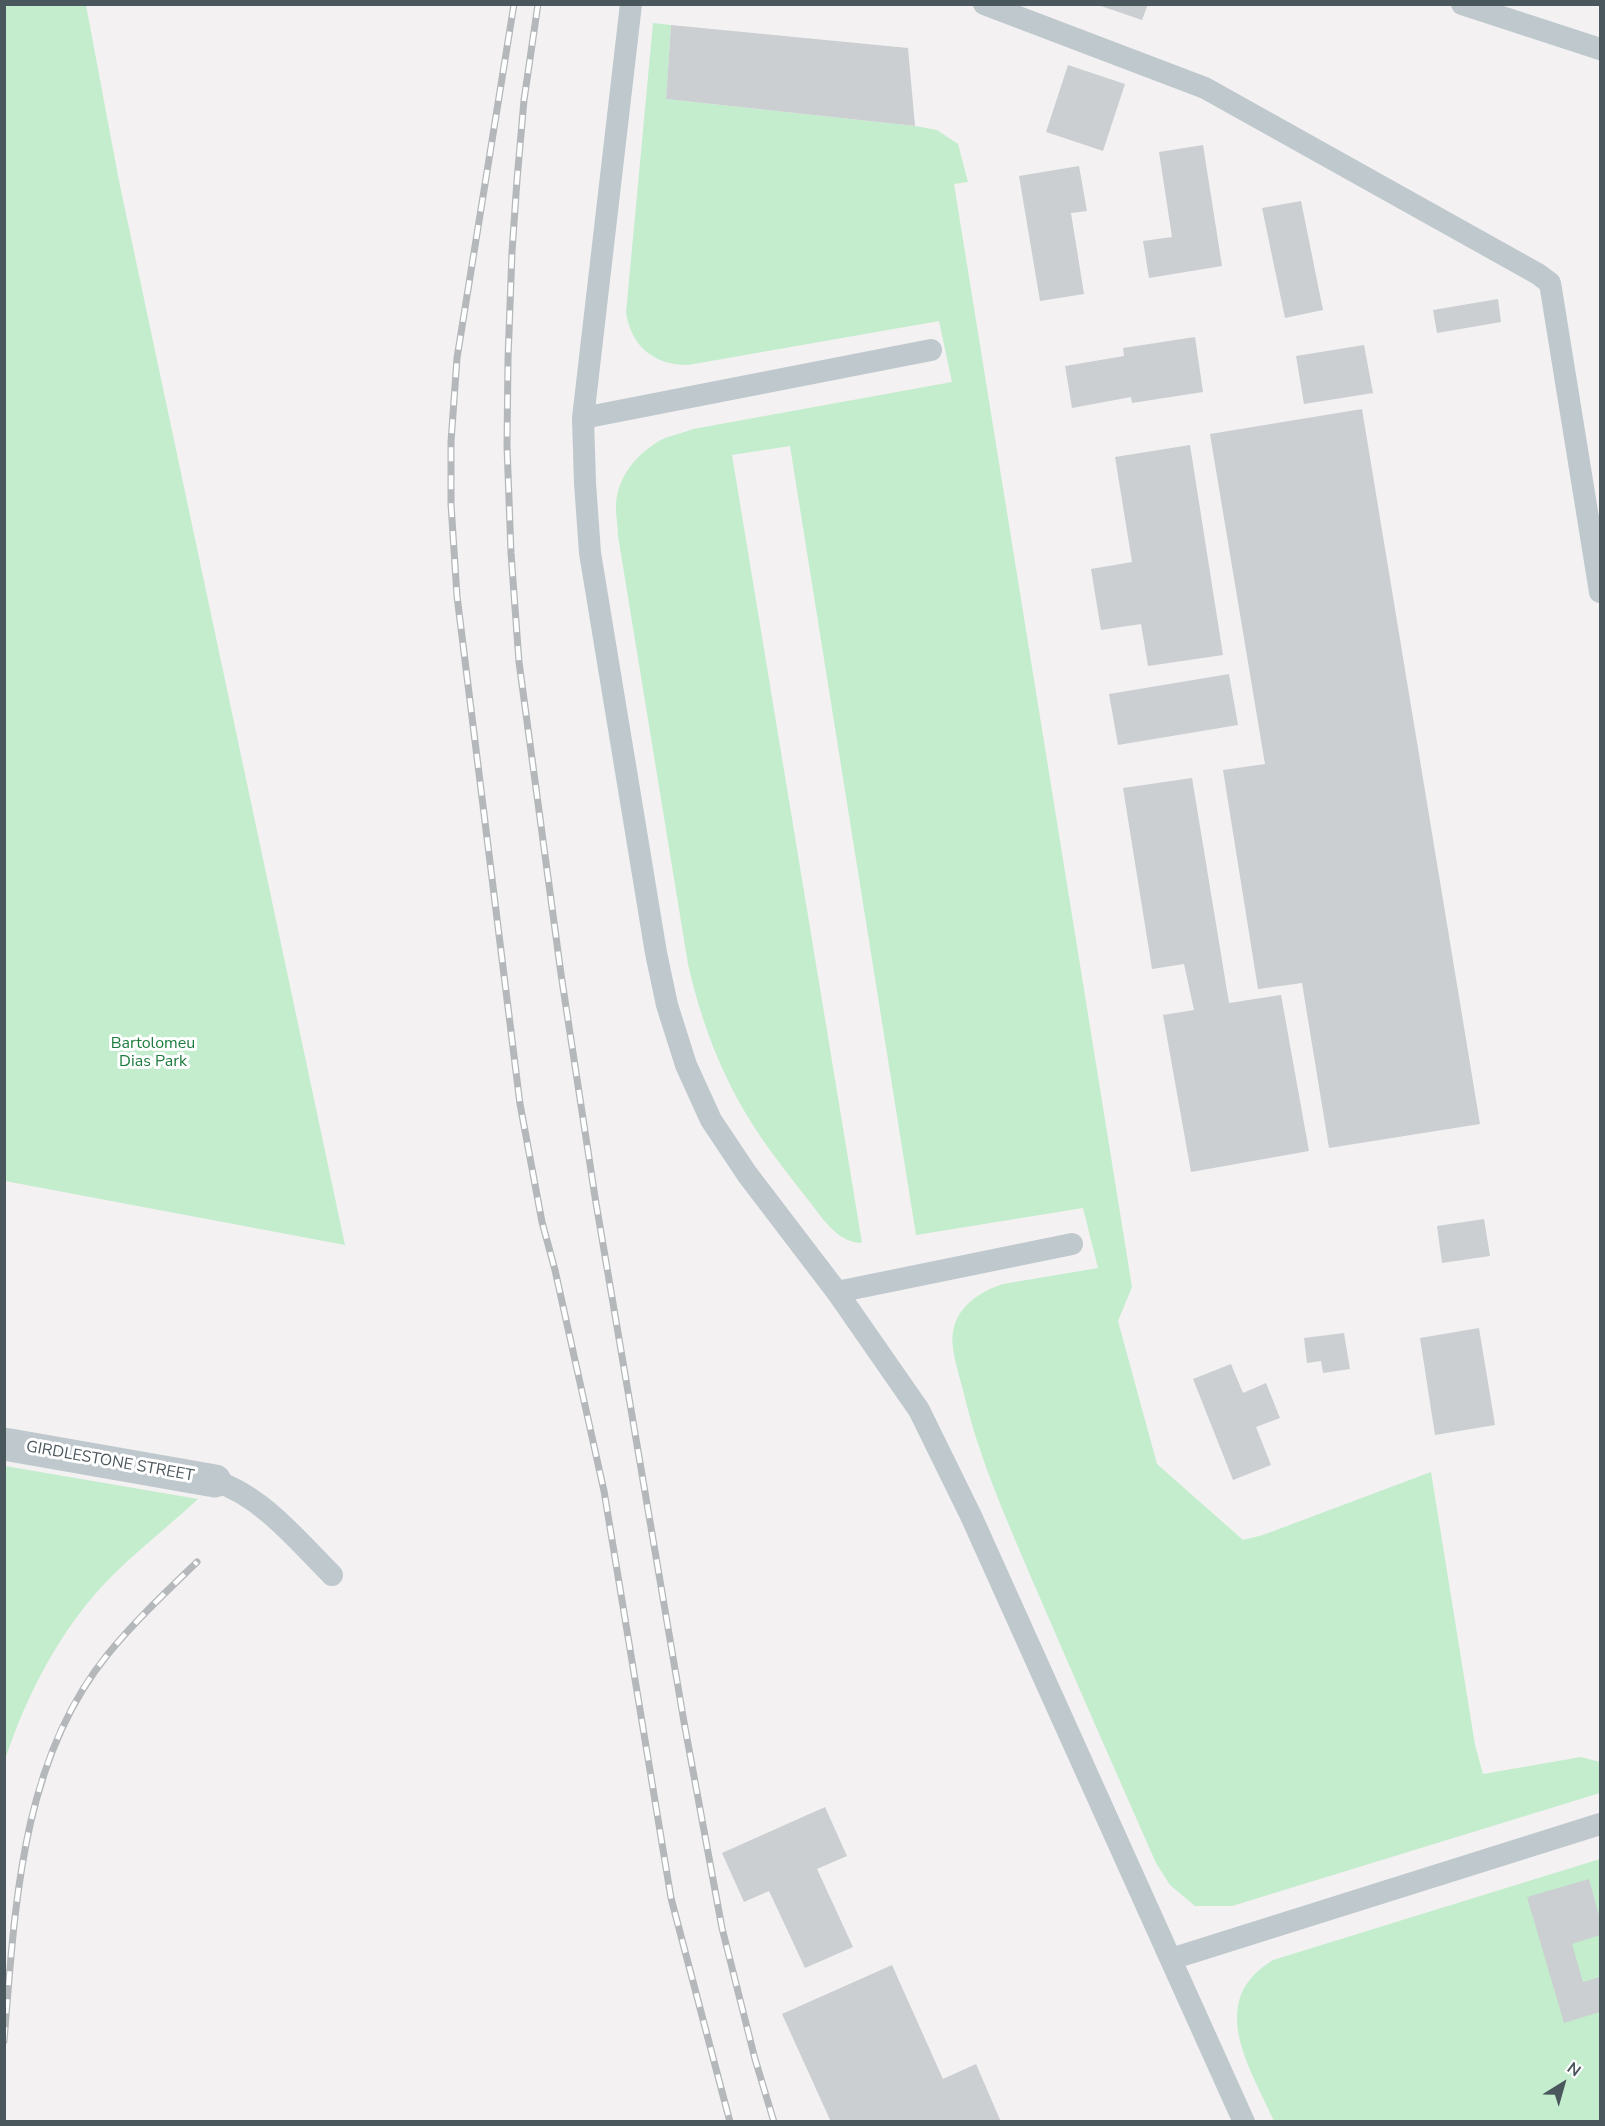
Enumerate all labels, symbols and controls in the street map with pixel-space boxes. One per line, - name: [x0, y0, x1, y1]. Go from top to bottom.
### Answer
- park label: Bartolomeu Dias Park: [111, 1034, 195, 1072]
- street label: GIRDLESTONE STREET: [25, 1438, 195, 1486]
- north arrow: [1533, 2054, 1593, 2114]
- text: N: [1562, 2057, 1585, 2082]

